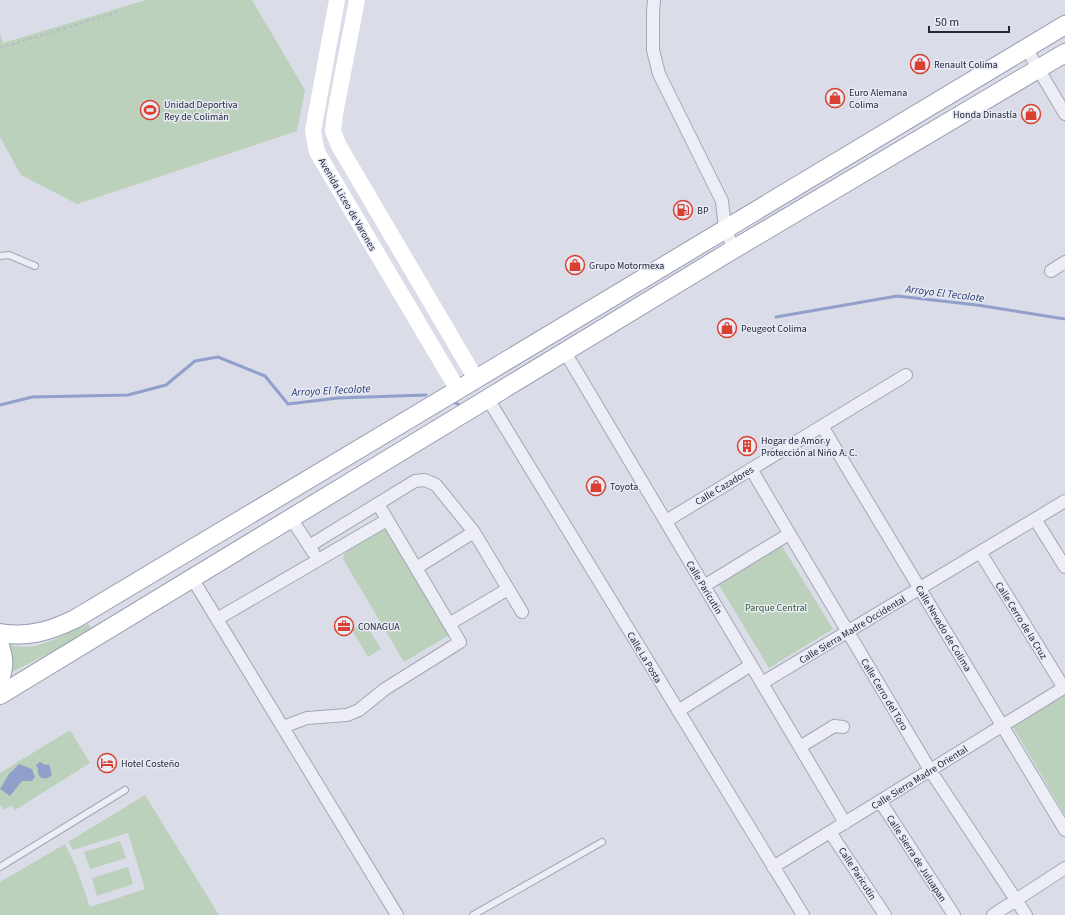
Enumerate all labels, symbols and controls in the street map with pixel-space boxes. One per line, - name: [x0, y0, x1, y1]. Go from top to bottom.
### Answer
- scale bar: [929, 8, 1009, 34]
- text: 50 m: [935, 14, 959, 31]
- shop icon: Renault Colima: [909, 53, 931, 75]
- place label: Renault Colima: [934, 58, 998, 72]
- place label: Euro Alemana Colima: [849, 86, 907, 112]
- shop icon: Euro Alemana Colima: [824, 87, 846, 109]
- place label: Unidad Deportiva Rey de Colimán: [164, 98, 237, 124]
- sports icon: Unidad Deportiva Rey de Colimán: [139, 99, 161, 121]
- shop icon: Honda Dinastía: [1020, 103, 1042, 125]
- place label: Honda Dinastía: [953, 108, 1017, 122]
- street label: Avenida Liceo de Varones: [315, 155, 380, 254]
- fuel station icon: BP: [672, 199, 694, 221]
- place label: BP: [697, 204, 709, 218]
- shop icon: Grupo Motormexa: [564, 254, 586, 276]
- place label: Grupo Motormexa: [589, 259, 664, 273]
- water label: Arroyo El Tecolote: [904, 281, 985, 306]
- shop icon: Peugeot Colima: [716, 317, 738, 339]
- place label: Peugeot Colima: [741, 322, 807, 336]
- water label: Arroyo El Tecolote: [290, 381, 371, 400]
- place label: Hogar de Amor y Protección al Niño A. C.: [761, 434, 857, 460]
- building icon: Hogar de Amor y Protección al Niño A. C.: [736, 435, 758, 457]
- street label: Calle Cazadores: [693, 463, 756, 509]
- shop icon: Toyota: [585, 475, 607, 497]
- place label: Toyota: [610, 480, 638, 494]
- street label: Calle Paricutín: [683, 558, 726, 617]
- street label: Calle Cerro de la Cruz: [992, 579, 1051, 662]
- street label: Calle Nevado de Colima: [912, 583, 975, 674]
- street label: Calle Sierra Madre Occidental: [797, 592, 909, 667]
- park label: Parque Central: [745, 601, 807, 615]
- office icon: CONAGUA: [333, 615, 355, 637]
- place label: CONAGUA: [358, 620, 400, 634]
- street label: Calle La Posta: [623, 629, 665, 686]
- street label: Calle Cerro del Toro: [857, 656, 911, 733]
- street label: Calle Sierra Madre Oriental: [869, 742, 971, 813]
- hotel icon: Hotel Costeño: [96, 752, 118, 774]
- place label: Hotel Costeño: [121, 757, 180, 771]
- street label: Calle Sierra de Juluapan: [883, 812, 950, 905]
- street label: Calle Paricutín: [835, 844, 879, 903]

